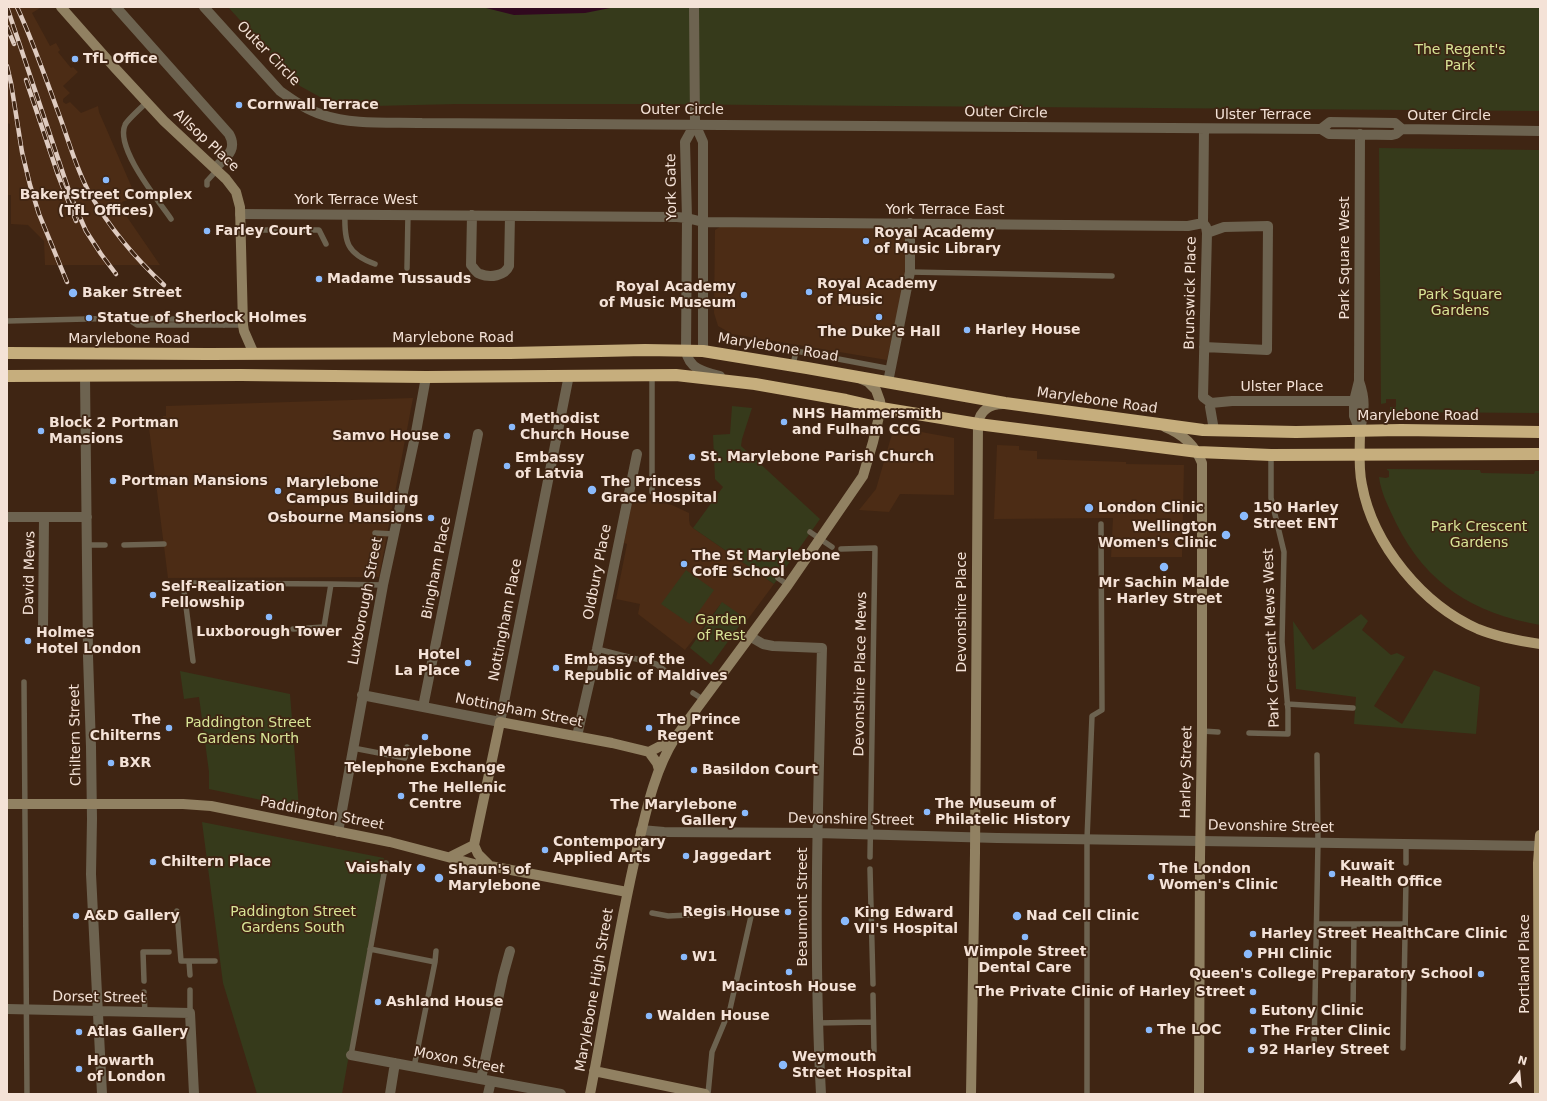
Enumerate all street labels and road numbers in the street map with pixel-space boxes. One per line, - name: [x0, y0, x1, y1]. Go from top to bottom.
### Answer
- street label: Outer Circle: [233, 18, 303, 90]
- street label: Outer Circle: [640, 102, 724, 118]
- street label: Outer Circle: [964, 104, 1048, 122]
- street label: Allsop Place: [170, 106, 242, 176]
- street label: Ulster Terrace: [1215, 107, 1311, 123]
- street label: Outer Circle: [1407, 108, 1491, 124]
- street label: York Gate: [663, 153, 681, 221]
- street label: York Terrace West: [294, 192, 418, 208]
- street label: Park Square West: [1337, 197, 1353, 319]
- street label: York Terrace East: [885, 202, 1005, 218]
- street label: Brunswick Place: [1182, 236, 1200, 350]
- street label: Marylebone Road: [392, 330, 514, 346]
- street label: Marylebone Road: [717, 330, 839, 366]
- street label: Marylebone Road: [68, 331, 190, 347]
- street label: Ulster Place: [1241, 379, 1323, 395]
- street label: Marylebone Road: [1036, 384, 1158, 418]
- street label: Marylebone Road: [1357, 408, 1479, 424]
- street label: Bingham Place: [419, 515, 455, 621]
- street label: Oldbury Place: [580, 523, 616, 621]
- street label: David Mews: [21, 531, 39, 615]
- street label: Luxborough Street: [345, 536, 387, 666]
- street label: Park Crescent Mews West: [1260, 548, 1284, 728]
- street label: Devonshire Place: [954, 552, 970, 672]
- street label: Nottingham Place: [486, 557, 526, 683]
- street label: Devonshire Place Mews: [851, 591, 871, 757]
- street label: Chiltern Street: [67, 684, 85, 786]
- street label: Nottingham Street: [454, 690, 584, 732]
- street label: Harley Street: [1178, 726, 1196, 818]
- street label: Paddington Street: [259, 794, 385, 834]
- street label: Devonshire Street: [788, 810, 914, 830]
- street label: Devonshire Street: [1208, 817, 1334, 837]
- street label: Beaumont Street: [795, 847, 811, 967]
- street label: Marylebone High Street: [572, 907, 618, 1073]
- street label: Portland Place: [1517, 914, 1533, 1014]
- street label: Dorset Street: [52, 989, 146, 1007]
- street label: Moxon Street: [412, 1044, 506, 1078]

